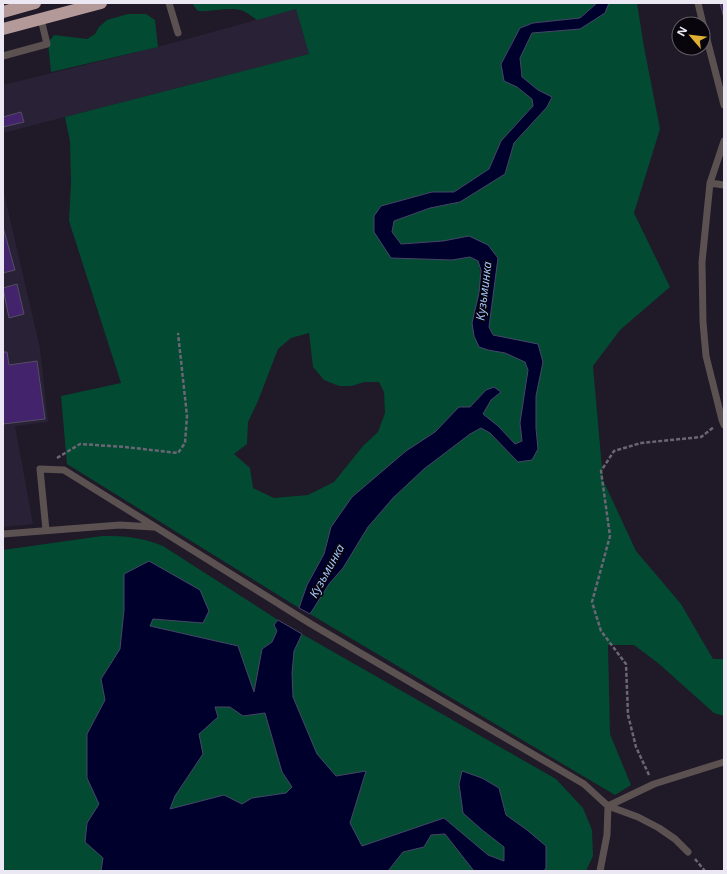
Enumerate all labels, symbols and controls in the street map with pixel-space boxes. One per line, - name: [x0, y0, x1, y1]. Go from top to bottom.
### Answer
- north arrow: [671, 16, 711, 56]
- text: N: [673, 24, 690, 39]
- water label: Кузьминка: [471, 260, 496, 321]
- water label: Кузьминка: [305, 541, 348, 601]

